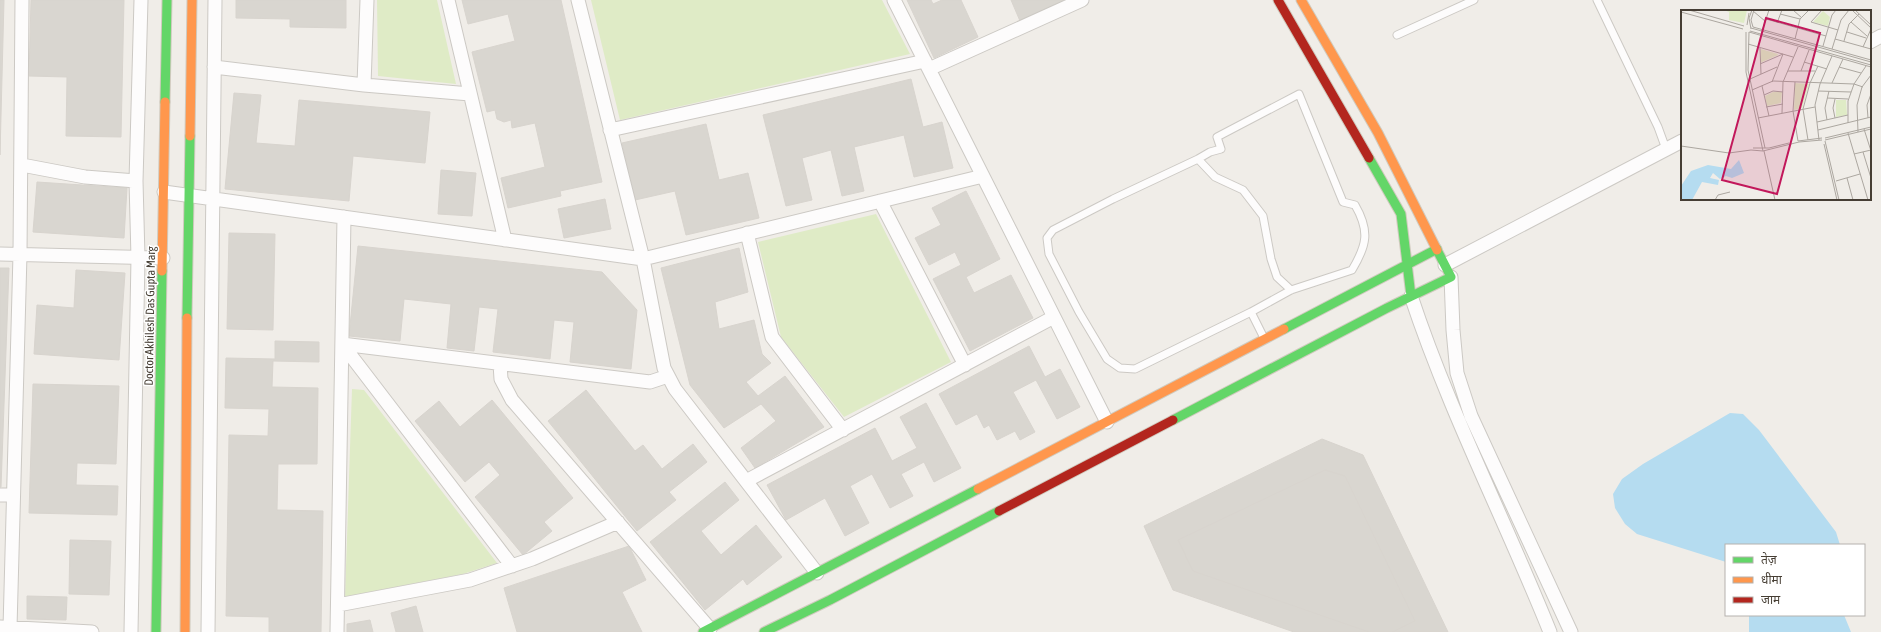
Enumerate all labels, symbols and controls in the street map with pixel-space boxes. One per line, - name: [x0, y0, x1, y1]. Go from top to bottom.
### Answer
- inset map: [1681, 10, 1871, 200]
- street label: Doctor Akhilesh Das Gupta Marg: [142, 245, 158, 386]
- legend: [1725, 544, 1865, 616]
- text: तेज़: [1761, 552, 1778, 567]
- text: धीमा: [1761, 572, 1783, 587]
- text: जाम: [1761, 593, 1781, 607]

